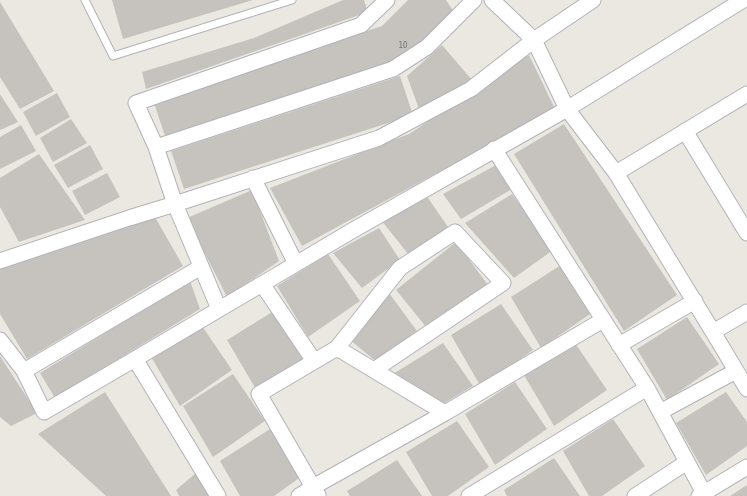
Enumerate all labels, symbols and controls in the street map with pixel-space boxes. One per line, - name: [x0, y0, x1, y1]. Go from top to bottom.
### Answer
- house number: 10: [399, 40, 407, 50]

